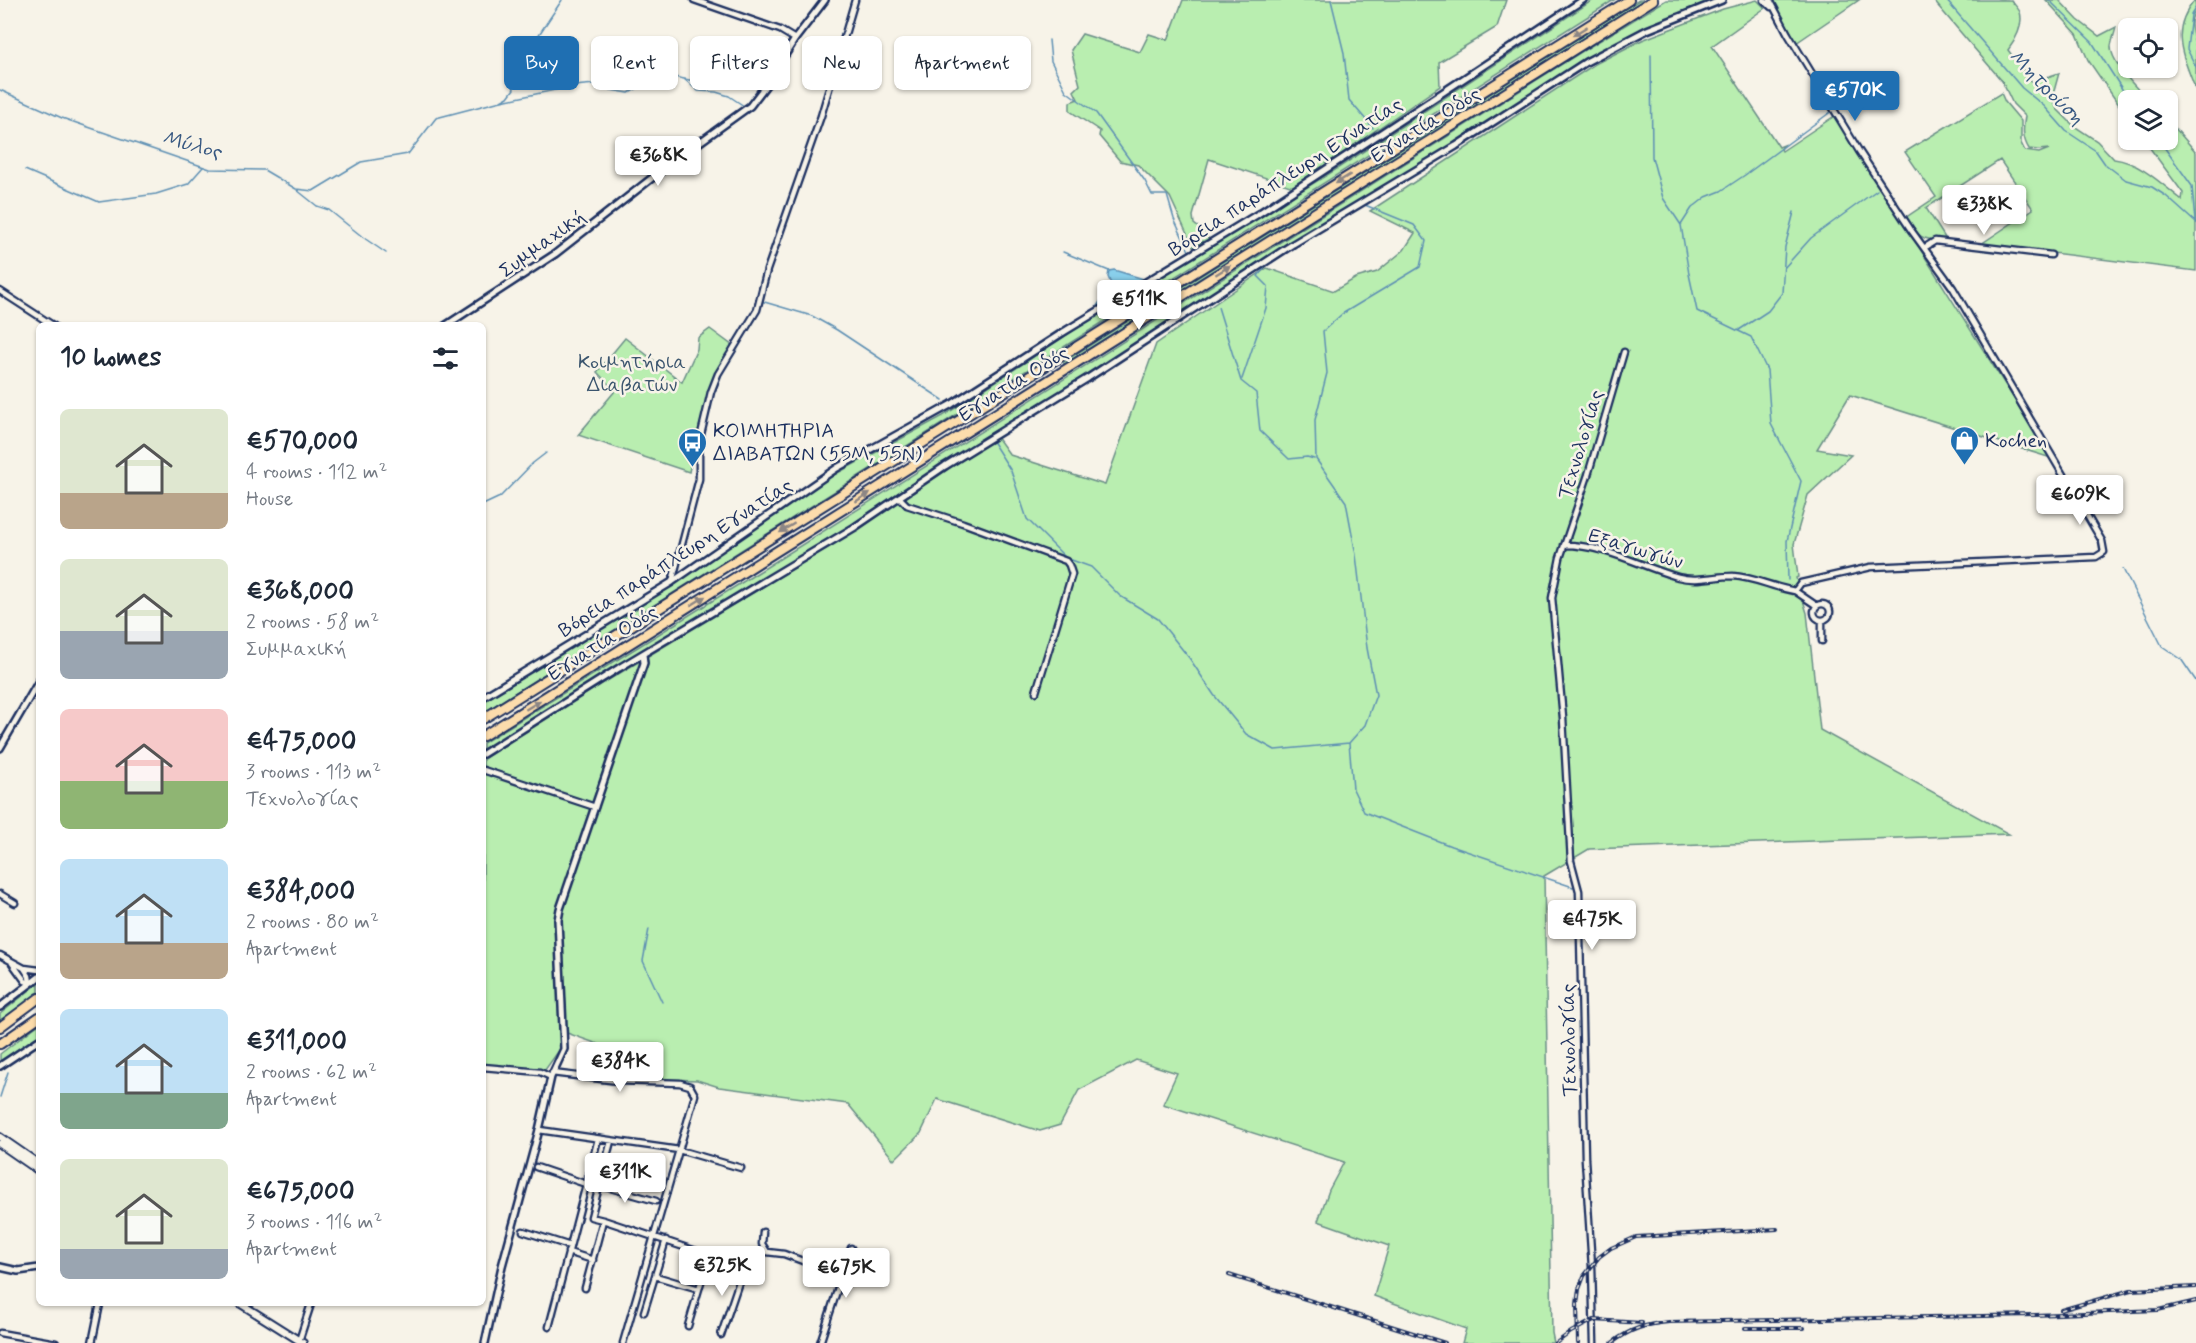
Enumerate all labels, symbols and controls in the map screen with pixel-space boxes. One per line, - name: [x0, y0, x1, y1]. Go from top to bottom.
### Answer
- map controls: [2118, 18, 2178, 150]
- button: locate: [2118, 18, 2178, 78]
- one-way arrow: [1572, 26, 1588, 37]
- chip: Buy: [504, 36, 579, 90]
- chip: Rent: [591, 36, 678, 90]
- chip: Filters: [690, 36, 790, 90]
- chip: New: [802, 36, 882, 90]
- chip: Apartment: [894, 36, 1031, 90]
- water label: Μητρούση: [2002, 43, 2091, 132]
- pin: €570K: [1813, 71, 1897, 122]
- text: €570K: [1824, 77, 1886, 104]
- street label: Εγνατία Οδός: [1366, 81, 1486, 170]
- button: layers: [2118, 90, 2178, 150]
- street label: Βόρεια παράπλευρη Εγνατίας: [1164, 91, 1408, 263]
- water label: Μύλος: [159, 124, 226, 167]
- pin: €368K: [616, 136, 700, 187]
- text: €368K: [629, 142, 687, 169]
- one-way arrow: [1335, 174, 1351, 185]
- pin: €338K: [1942, 185, 2026, 236]
- text: €338K: [1956, 191, 2012, 218]
- street label: Συμμαχική: [494, 204, 592, 285]
- one-way arrow: [1215, 265, 1231, 276]
- pin: €511K: [1097, 280, 1181, 331]
- text: €511K: [1111, 286, 1167, 313]
- street label: Εγνατία Οδός: [954, 340, 1074, 429]
- text: 10 homes: [60, 341, 161, 375]
- icon: filters: [429, 342, 462, 375]
- park label: Κοιμητήρια Διαβατών: [578, 349, 686, 399]
- street label: Τεχνολογίας: [1552, 386, 1611, 502]
- place label: ΚΟΙΜΗΤΗΡΙΑ ΔΙΑΒΑΤΩΝ (55Μ, 55Ν): [713, 418, 922, 468]
- shop icon: Kochen: [1948, 424, 1980, 466]
- text: €570,000: [246, 425, 358, 459]
- bus stop icon: ΚΟΙΜΗΤΗΡΙΑ ΔΙΑΒΑΤΩΝ (55Μ, 55Ν): [676, 426, 708, 468]
- place label: Kochen: [1985, 428, 2047, 455]
- icon: home: [108, 433, 180, 505]
- text: 4 rooms · 112 m²: [246, 459, 387, 486]
- street label: Βόρεια παράπλευρη Εγνατίας: [554, 472, 798, 644]
- pin: €609K: [2038, 475, 2122, 526]
- text: €609K: [2050, 481, 2110, 508]
- text: House: [246, 486, 293, 513]
- one-way arrow: [854, 492, 871, 503]
- street label: Εξαγωγών: [1585, 522, 1686, 577]
- one-way arrow: [779, 523, 795, 534]
- text: €368,000: [246, 575, 354, 609]
- icon: home: [108, 583, 180, 655]
- one-way arrow: [689, 596, 706, 607]
- street label: Εγνατία Οδός: [543, 599, 663, 688]
- text: 2 rooms · 58 m²: [246, 609, 379, 636]
- text: Συμμαχική: [246, 636, 347, 663]
- one-way arrow: [524, 699, 540, 711]
- text: €475,000: [246, 725, 356, 759]
- icon: home: [108, 733, 180, 805]
- text: 3 rooms · 113 m²: [246, 759, 381, 786]
- text: Τεχνολογίας: [246, 786, 359, 813]
- text: €384,000: [246, 875, 355, 909]
- icon: home: [108, 883, 180, 955]
- pin: €475K: [1550, 900, 1634, 951]
- text: €475K: [1562, 906, 1622, 933]
- text: 2 rooms · 80 m²: [246, 909, 379, 936]
- text: Apartment: [246, 936, 337, 963]
- street label: Τεχνολογίας: [1555, 983, 1584, 1097]
- text: €311,000: [246, 1025, 347, 1059]
- icon: home: [108, 1033, 180, 1105]
- pin: €384K: [578, 1042, 662, 1093]
- text: €384K: [590, 1048, 650, 1075]
- text: 2 rooms · 62 m²: [246, 1059, 377, 1086]
- text: Apartment: [246, 1086, 337, 1113]
- pin: €311K: [583, 1153, 667, 1204]
- text: €311K: [599, 1159, 651, 1186]
- text: €675,000: [246, 1175, 355, 1209]
- icon: home: [108, 1183, 180, 1255]
- text: 3 rooms · 116 m²: [246, 1209, 382, 1236]
- text: Apartment: [246, 1236, 337, 1263]
- pin: €325K: [680, 1246, 764, 1297]
- pin: €675K: [804, 1248, 888, 1299]
- text: €325K: [693, 1252, 751, 1279]
- text: €675K: [817, 1254, 875, 1281]

